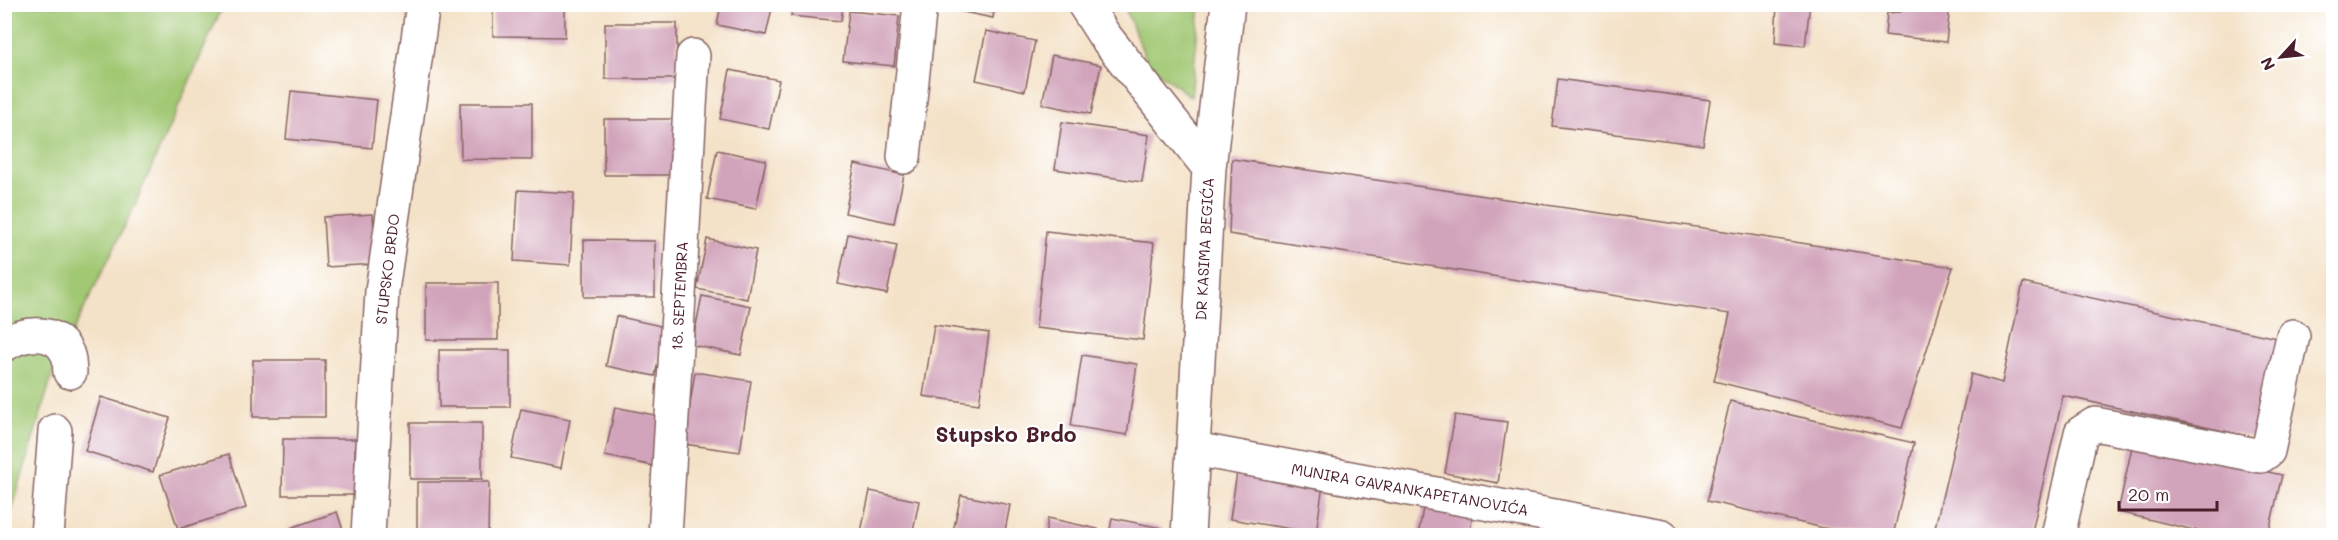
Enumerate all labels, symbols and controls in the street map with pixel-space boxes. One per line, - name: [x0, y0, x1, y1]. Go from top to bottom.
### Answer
- north arrow: [2251, 27, 2311, 87]
- text: N: [2255, 54, 2279, 74]
- street label: DR KASIMA BEGIĆA: [1190, 177, 1218, 321]
- street label: STUPSKO BRDO: [370, 212, 404, 325]
- street label: 18. SEPTEMBRA: [666, 241, 692, 351]
- district label: Stupsko Brdo: [935, 420, 1077, 447]
- street label: MUNIRA GAVRANKAPETANOVIĆA: [1290, 458, 1530, 520]
- scale bar: [2119, 474, 2216, 512]
- text: 20 m: [2128, 482, 2169, 506]

